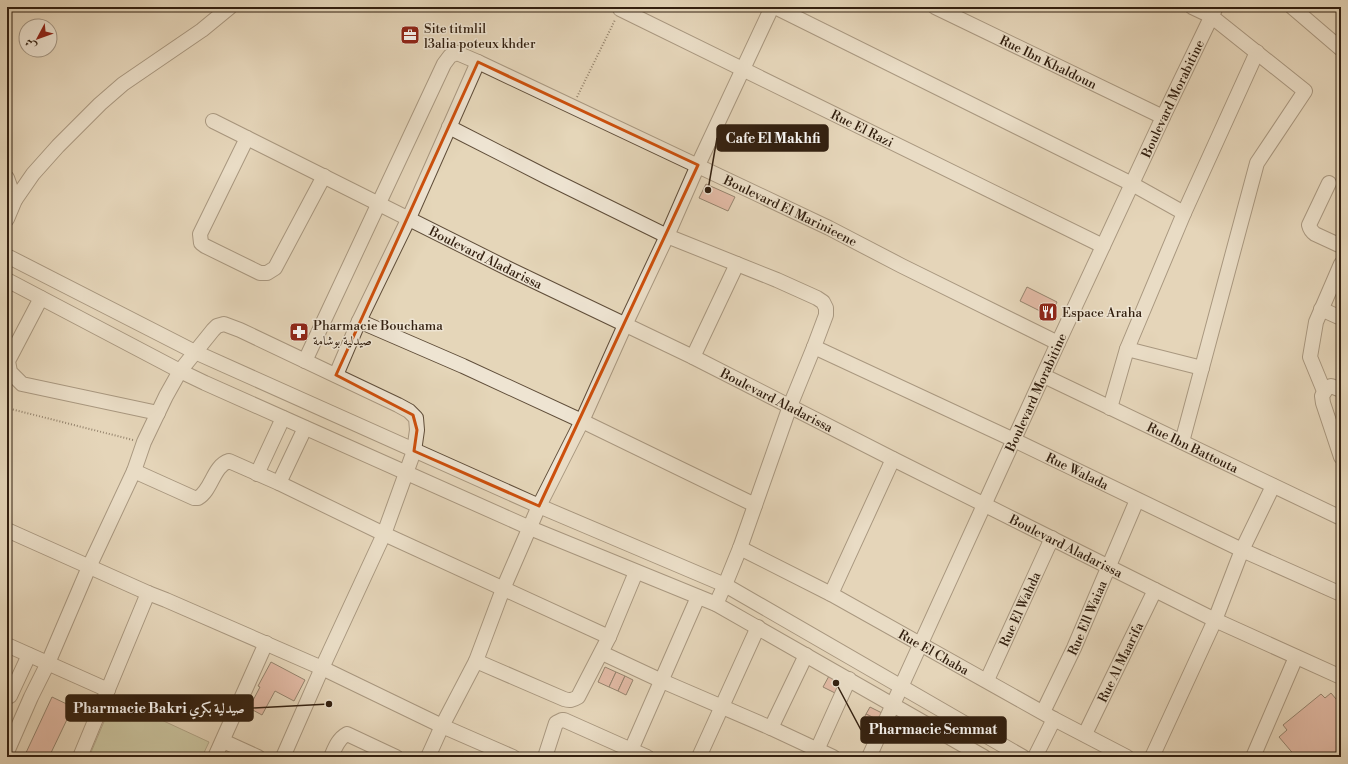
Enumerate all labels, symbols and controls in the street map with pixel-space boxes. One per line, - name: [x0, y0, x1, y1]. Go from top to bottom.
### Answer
- north arrow: [18, 18, 58, 58]
- place label: Site titmlil l3alia poteux khder: [424, 21, 536, 52]
- office icon: Site titmlil l3alia poteux khder: [399, 24, 421, 46]
- street label: Rue Ibn Khaldoun: [997, 32, 1099, 93]
- text: ش: [22, 35, 40, 53]
- street label: Boulevard Morabitine: [1138, 37, 1208, 161]
- street label: Rue El Razi: [828, 107, 896, 151]
- callout: Cafe El Makhfi: [717, 125, 828, 151]
- text: Cafe El Makhfi: [725, 130, 821, 148]
- street label: Boulevard El Marinieene: [720, 172, 860, 250]
- street label: Boulevard Aladarissa: [425, 223, 545, 293]
- restaurant icon: Espace Araha: [1037, 301, 1059, 323]
- place label: Espace Araha: [1062, 305, 1142, 321]
- place label: Pharmacie Bouchama صيدلية بوشامة: [313, 318, 443, 349]
- pharmacy icon: Pharmacie Bouchama صيدلية بوشامة: [288, 321, 310, 343]
- street label: Boulevard Morabitine: [1002, 330, 1071, 455]
- street label: Boulevard Aladarissa: [716, 365, 836, 436]
- street label: Rue Ibn Battouta: [1144, 419, 1241, 477]
- street label: Rue Walada: [1043, 450, 1111, 494]
- street label: Boulevard Aladarissa: [1006, 511, 1125, 582]
- street label: Rue El Wahda: [996, 569, 1045, 649]
- street label: Rue Ell Waiaa: [1065, 578, 1111, 658]
- street label: Rue Al Maarifa: [1095, 619, 1147, 705]
- street label: Rue El Chaba: [895, 626, 972, 679]
- callout: Pharmacie Bakri صيدلية بكري: [66, 695, 253, 721]
- text: Pharmacie Bakri صيدلية بكري: [73, 700, 245, 720]
- callout: Pharmacie Semmat: [861, 717, 1006, 743]
- text: Pharmacie Semmat: [869, 721, 998, 739]

